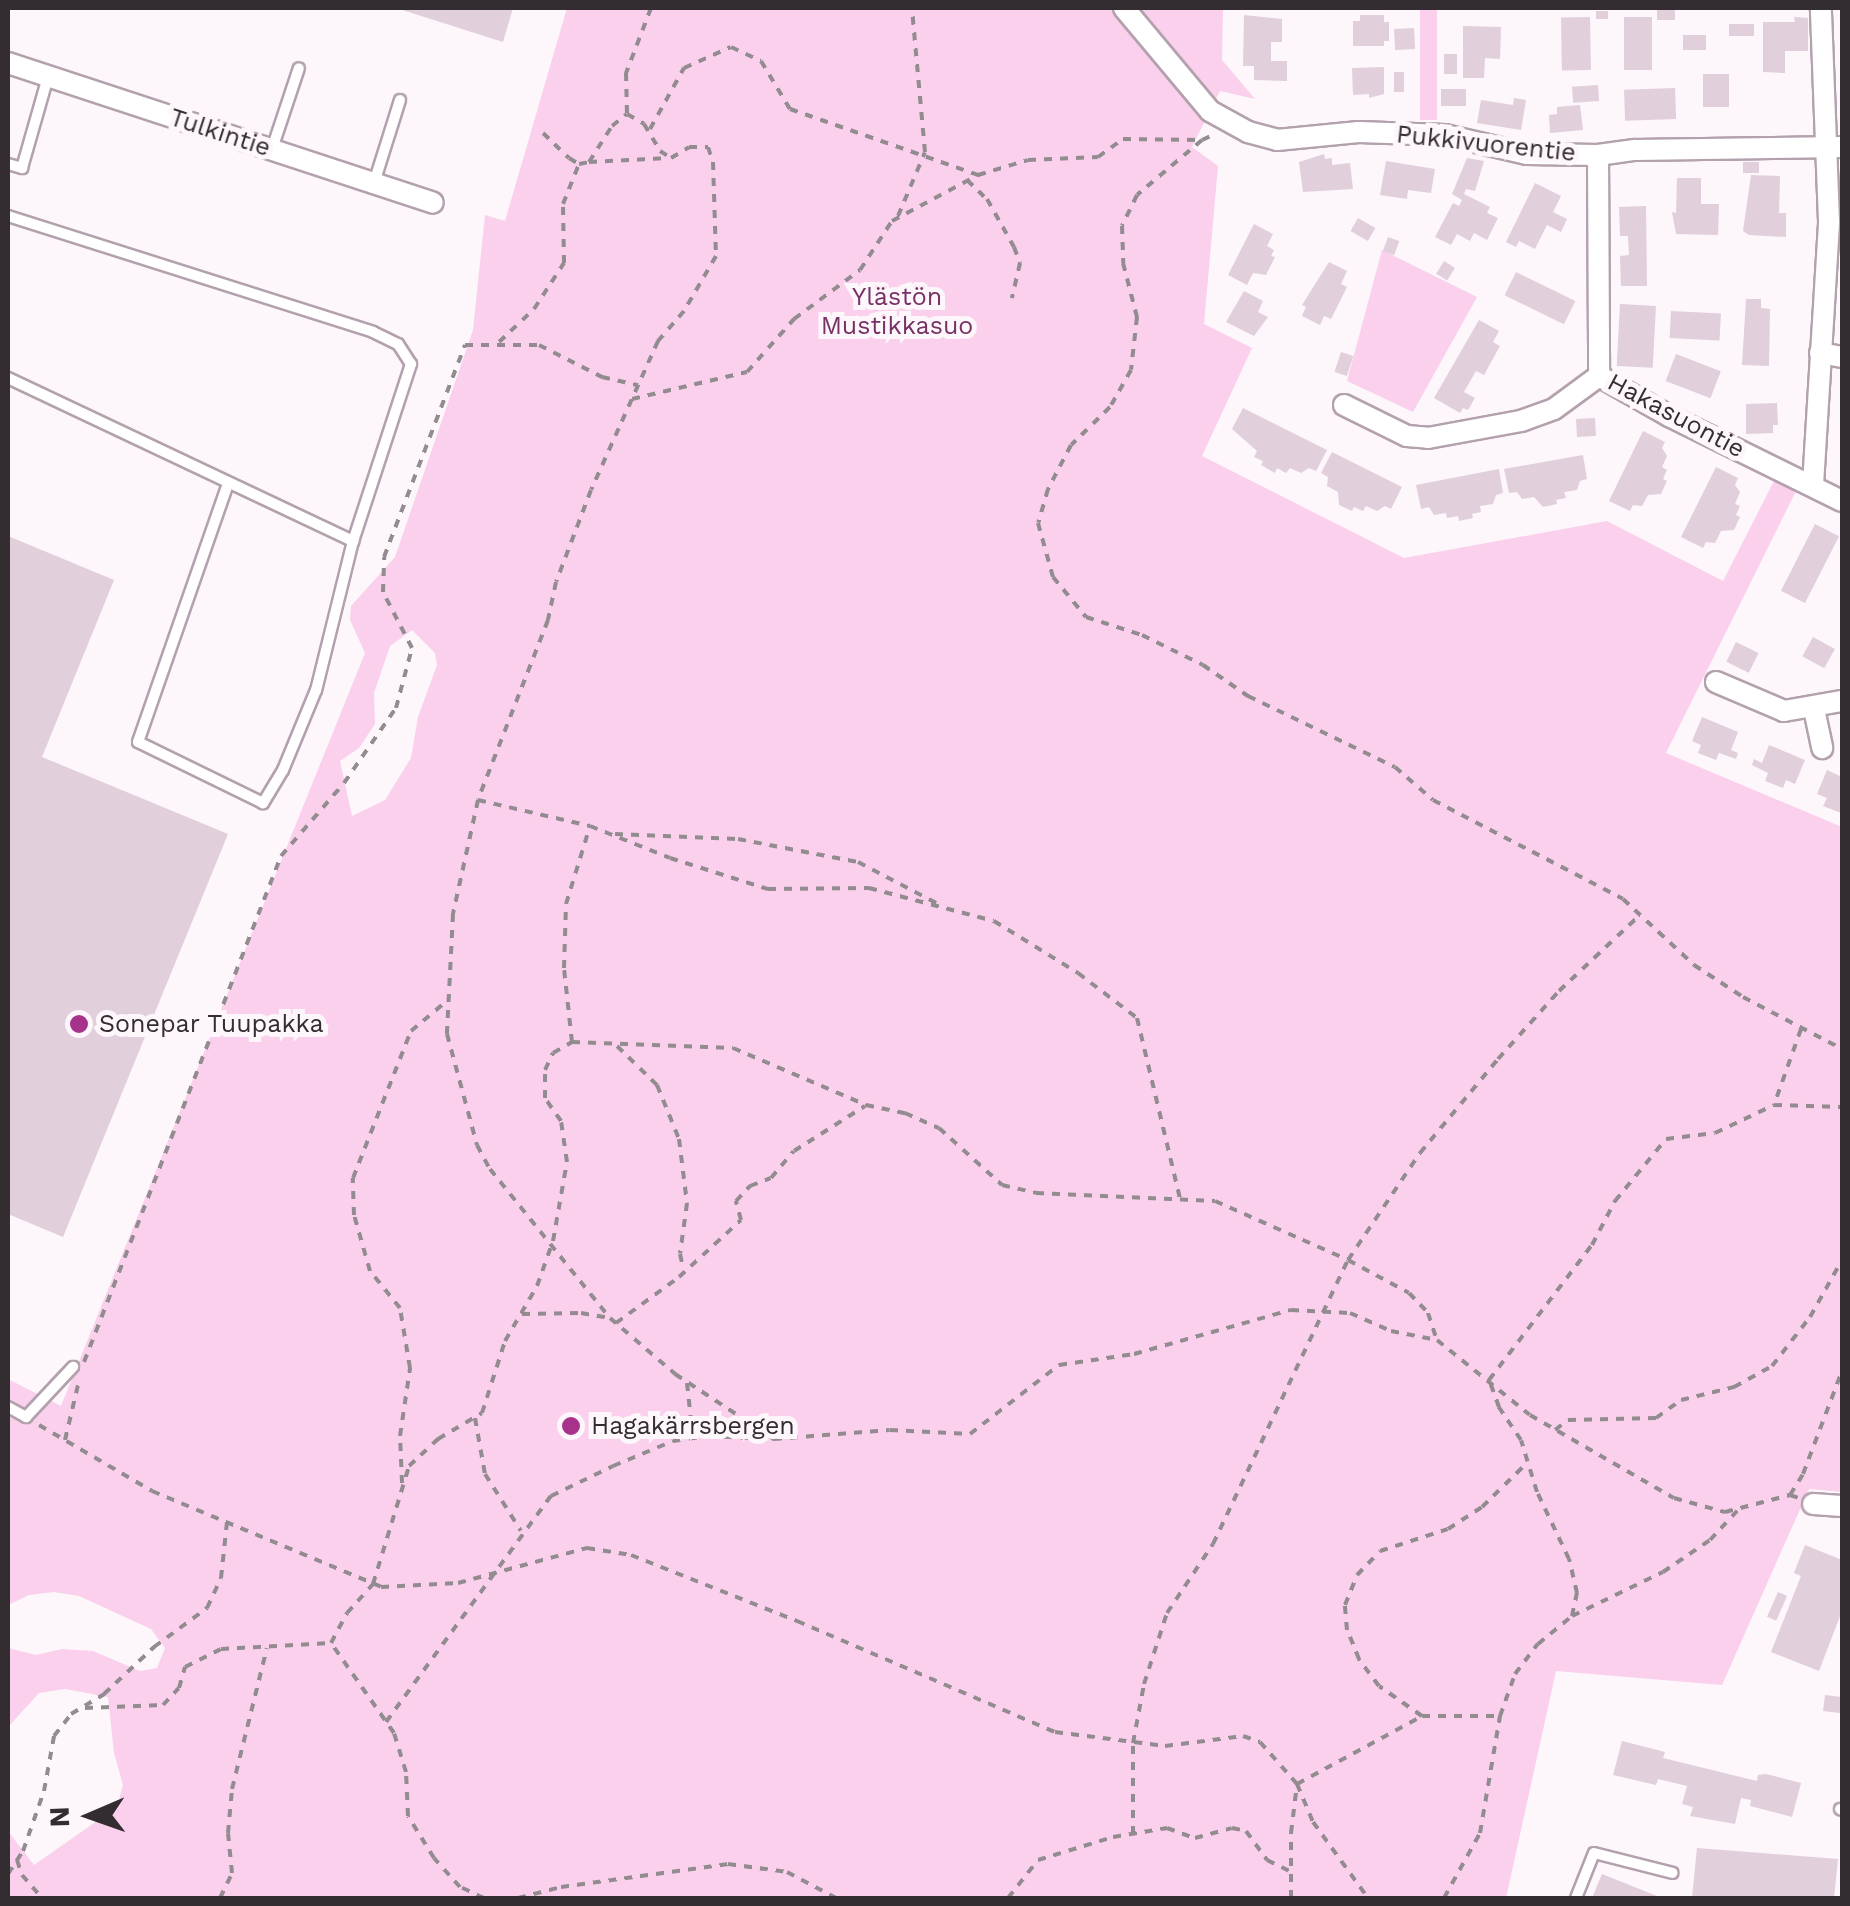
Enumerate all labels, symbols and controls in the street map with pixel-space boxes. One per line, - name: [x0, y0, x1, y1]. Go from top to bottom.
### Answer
- street label: Tulkintie: [166, 103, 274, 163]
- street label: Pukkivuorentie: [1395, 120, 1577, 168]
- park label: Ylästön Mustikkasuo: [821, 283, 973, 342]
- street label: Hakasuontie: [1602, 367, 1750, 465]
- place label: Sonepar Tuupakka: [99, 1009, 325, 1039]
- marker: Sonepar Tuupakka: [68, 1013, 90, 1035]
- place label: Hagakärrsbergen: [591, 1411, 795, 1441]
- marker: Hagakärrsbergen: [560, 1415, 582, 1437]
- north arrow: [40, 1766, 140, 1866]
- text: N: [43, 1806, 76, 1828]

